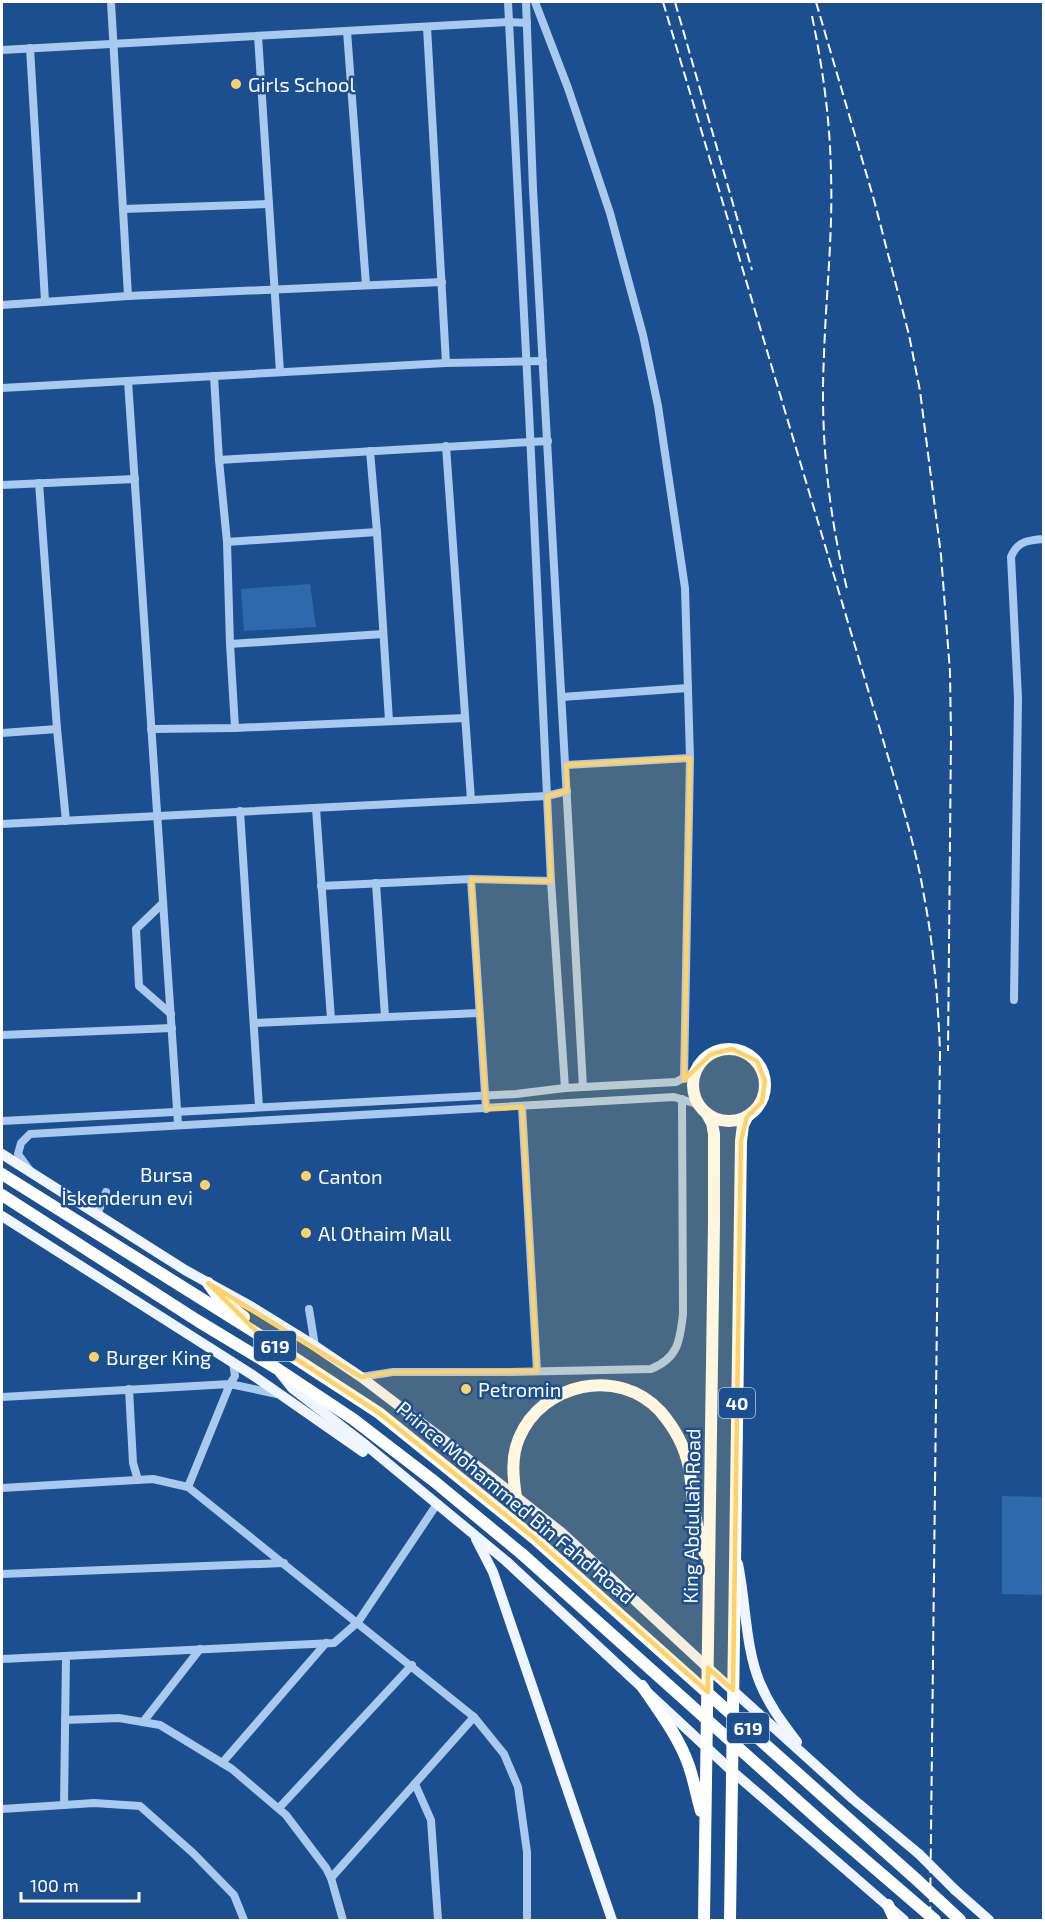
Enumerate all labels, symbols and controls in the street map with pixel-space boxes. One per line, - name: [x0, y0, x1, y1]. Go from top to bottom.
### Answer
- place label: Girls School: [248, 72, 355, 96]
- marker: Girls School: [229, 77, 243, 91]
- place label: Bursa İskenderun evi: [61, 1162, 193, 1209]
- place label: Canton: [318, 1164, 383, 1188]
- marker: Canton: [299, 1169, 313, 1183]
- marker: Bursa İskenderun evi: [198, 1178, 212, 1192]
- place label: Al Othaim Mall: [318, 1221, 451, 1245]
- marker: Al Othaim Mall: [299, 1226, 313, 1240]
- road number: 619: [254, 1331, 296, 1361]
- place label: Burger King: [106, 1345, 211, 1369]
- marker: Burger King: [87, 1350, 101, 1364]
- place label: Petromin: [478, 1377, 561, 1401]
- marker: Petromin: [459, 1382, 473, 1396]
- road number: 40: [719, 1388, 755, 1418]
- street label: Prince Mohammed Bin Fahd Road: [392, 1396, 640, 1608]
- street label: King Abdullah Road: [677, 1428, 705, 1604]
- road number: 619: [727, 1713, 769, 1743]
- scale bar: [21, 1865, 140, 1903]
- text: 100 m: [30, 1874, 79, 1896]

